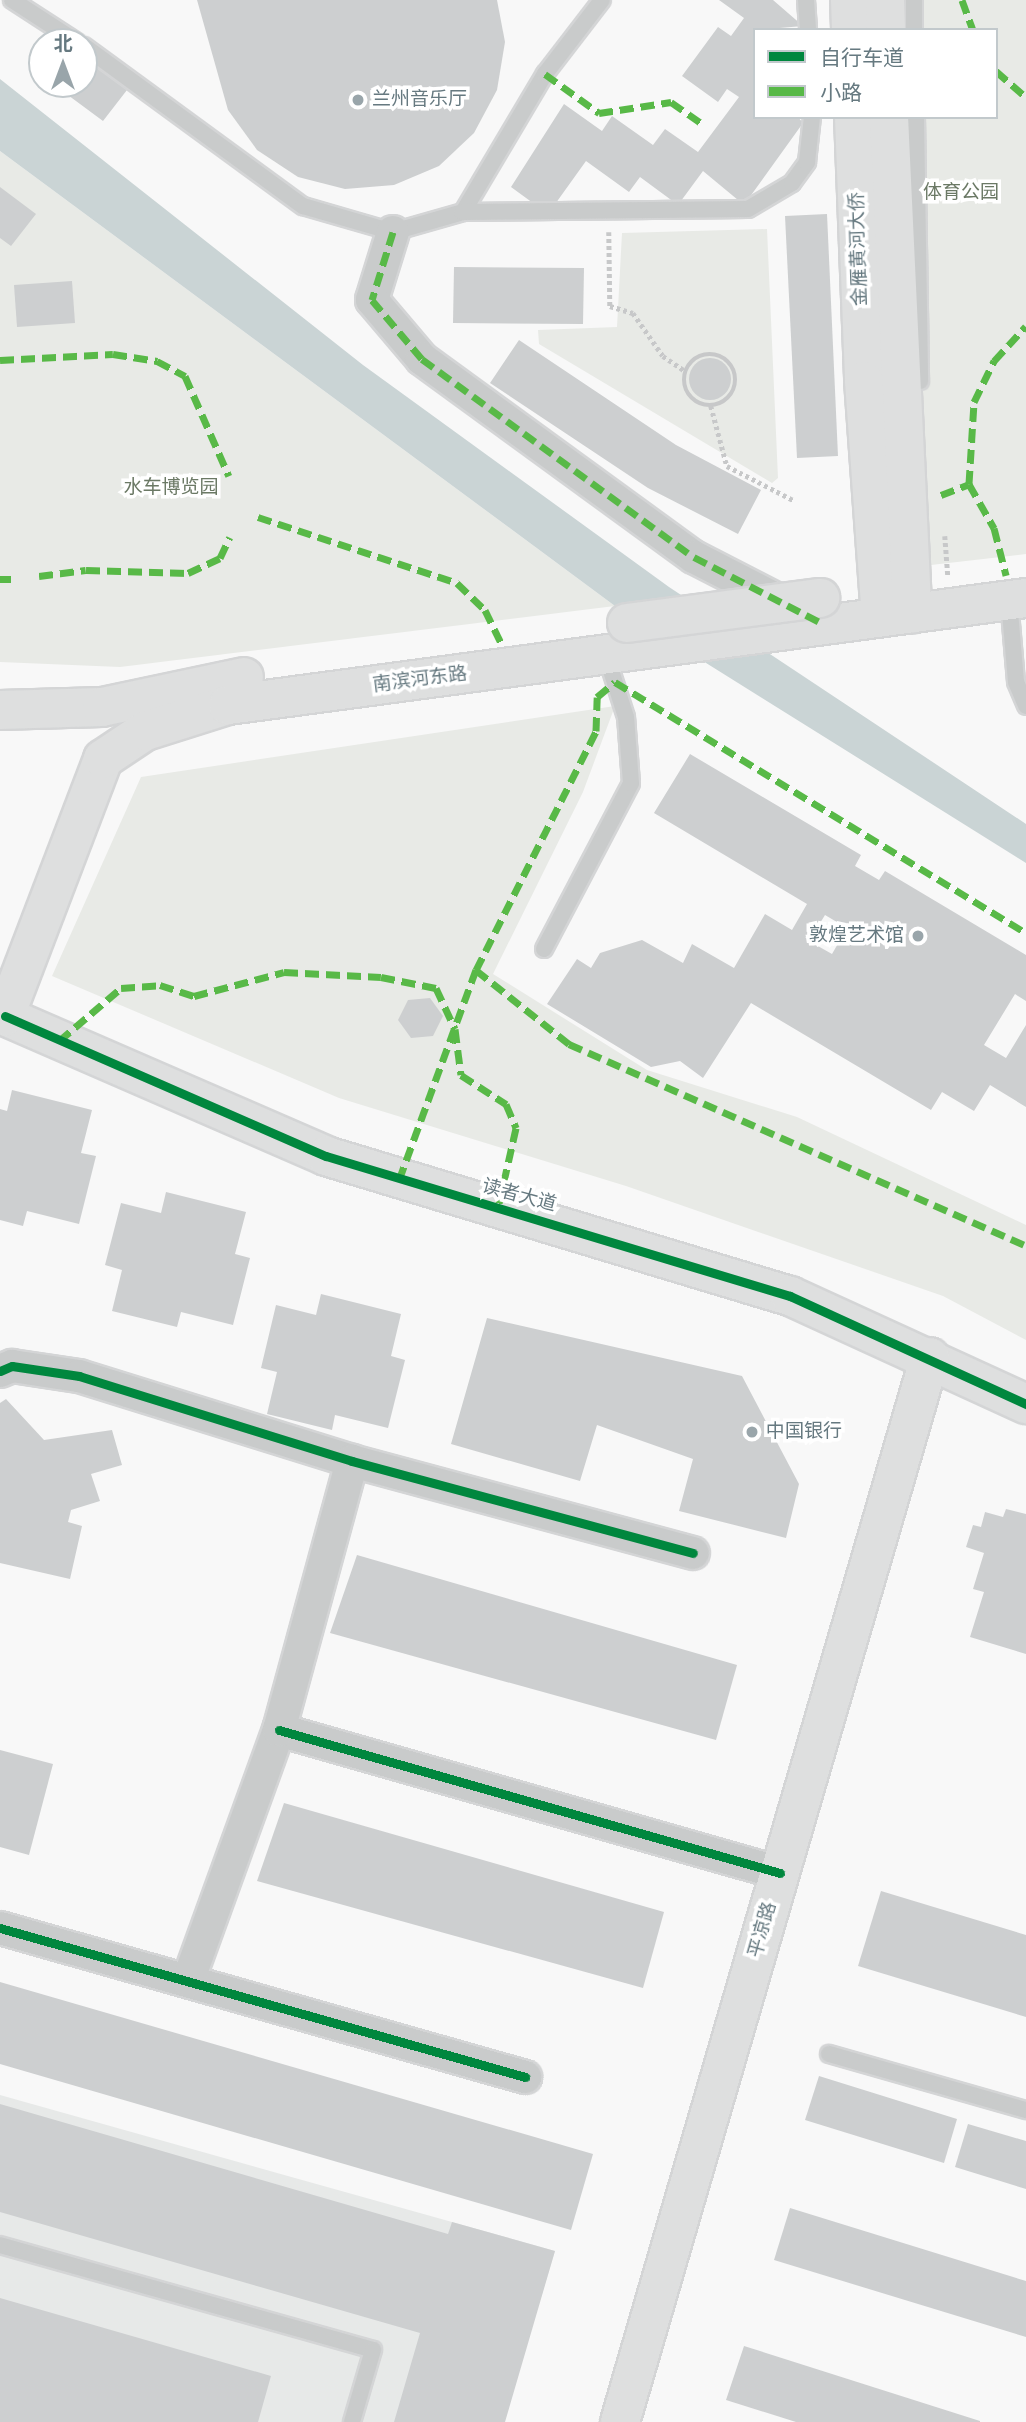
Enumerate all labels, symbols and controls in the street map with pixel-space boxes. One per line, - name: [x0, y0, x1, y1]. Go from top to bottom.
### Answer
- north arrow: [28, 28, 98, 98]
- legend: [753, 28, 998, 119]
- text: 北: [53, 31, 73, 57]
- text: 自行车道: [820, 44, 904, 72]
- text: 小路: [820, 79, 862, 107]
- place label: 兰州音乐厅: [372, 89, 467, 111]
- marker: 兰州音乐厅: [350, 92, 366, 108]
- park label: 体育公园: [923, 182, 999, 204]
- street label: 金雁黄河大侨: [846, 192, 872, 306]
- park label: 水车博览园: [124, 477, 218, 499]
- street label: 南滨河东路: [371, 663, 469, 697]
- place label: 敦煌艺术馆: [809, 925, 904, 947]
- marker: 敦煌艺术馆: [910, 928, 926, 944]
- street label: 读者大道: [479, 1175, 559, 1217]
- place label: 中国银行: [766, 1421, 842, 1443]
- marker: 中国银行: [744, 1424, 760, 1440]
- street label: 平凉路: [744, 1899, 782, 1961]

